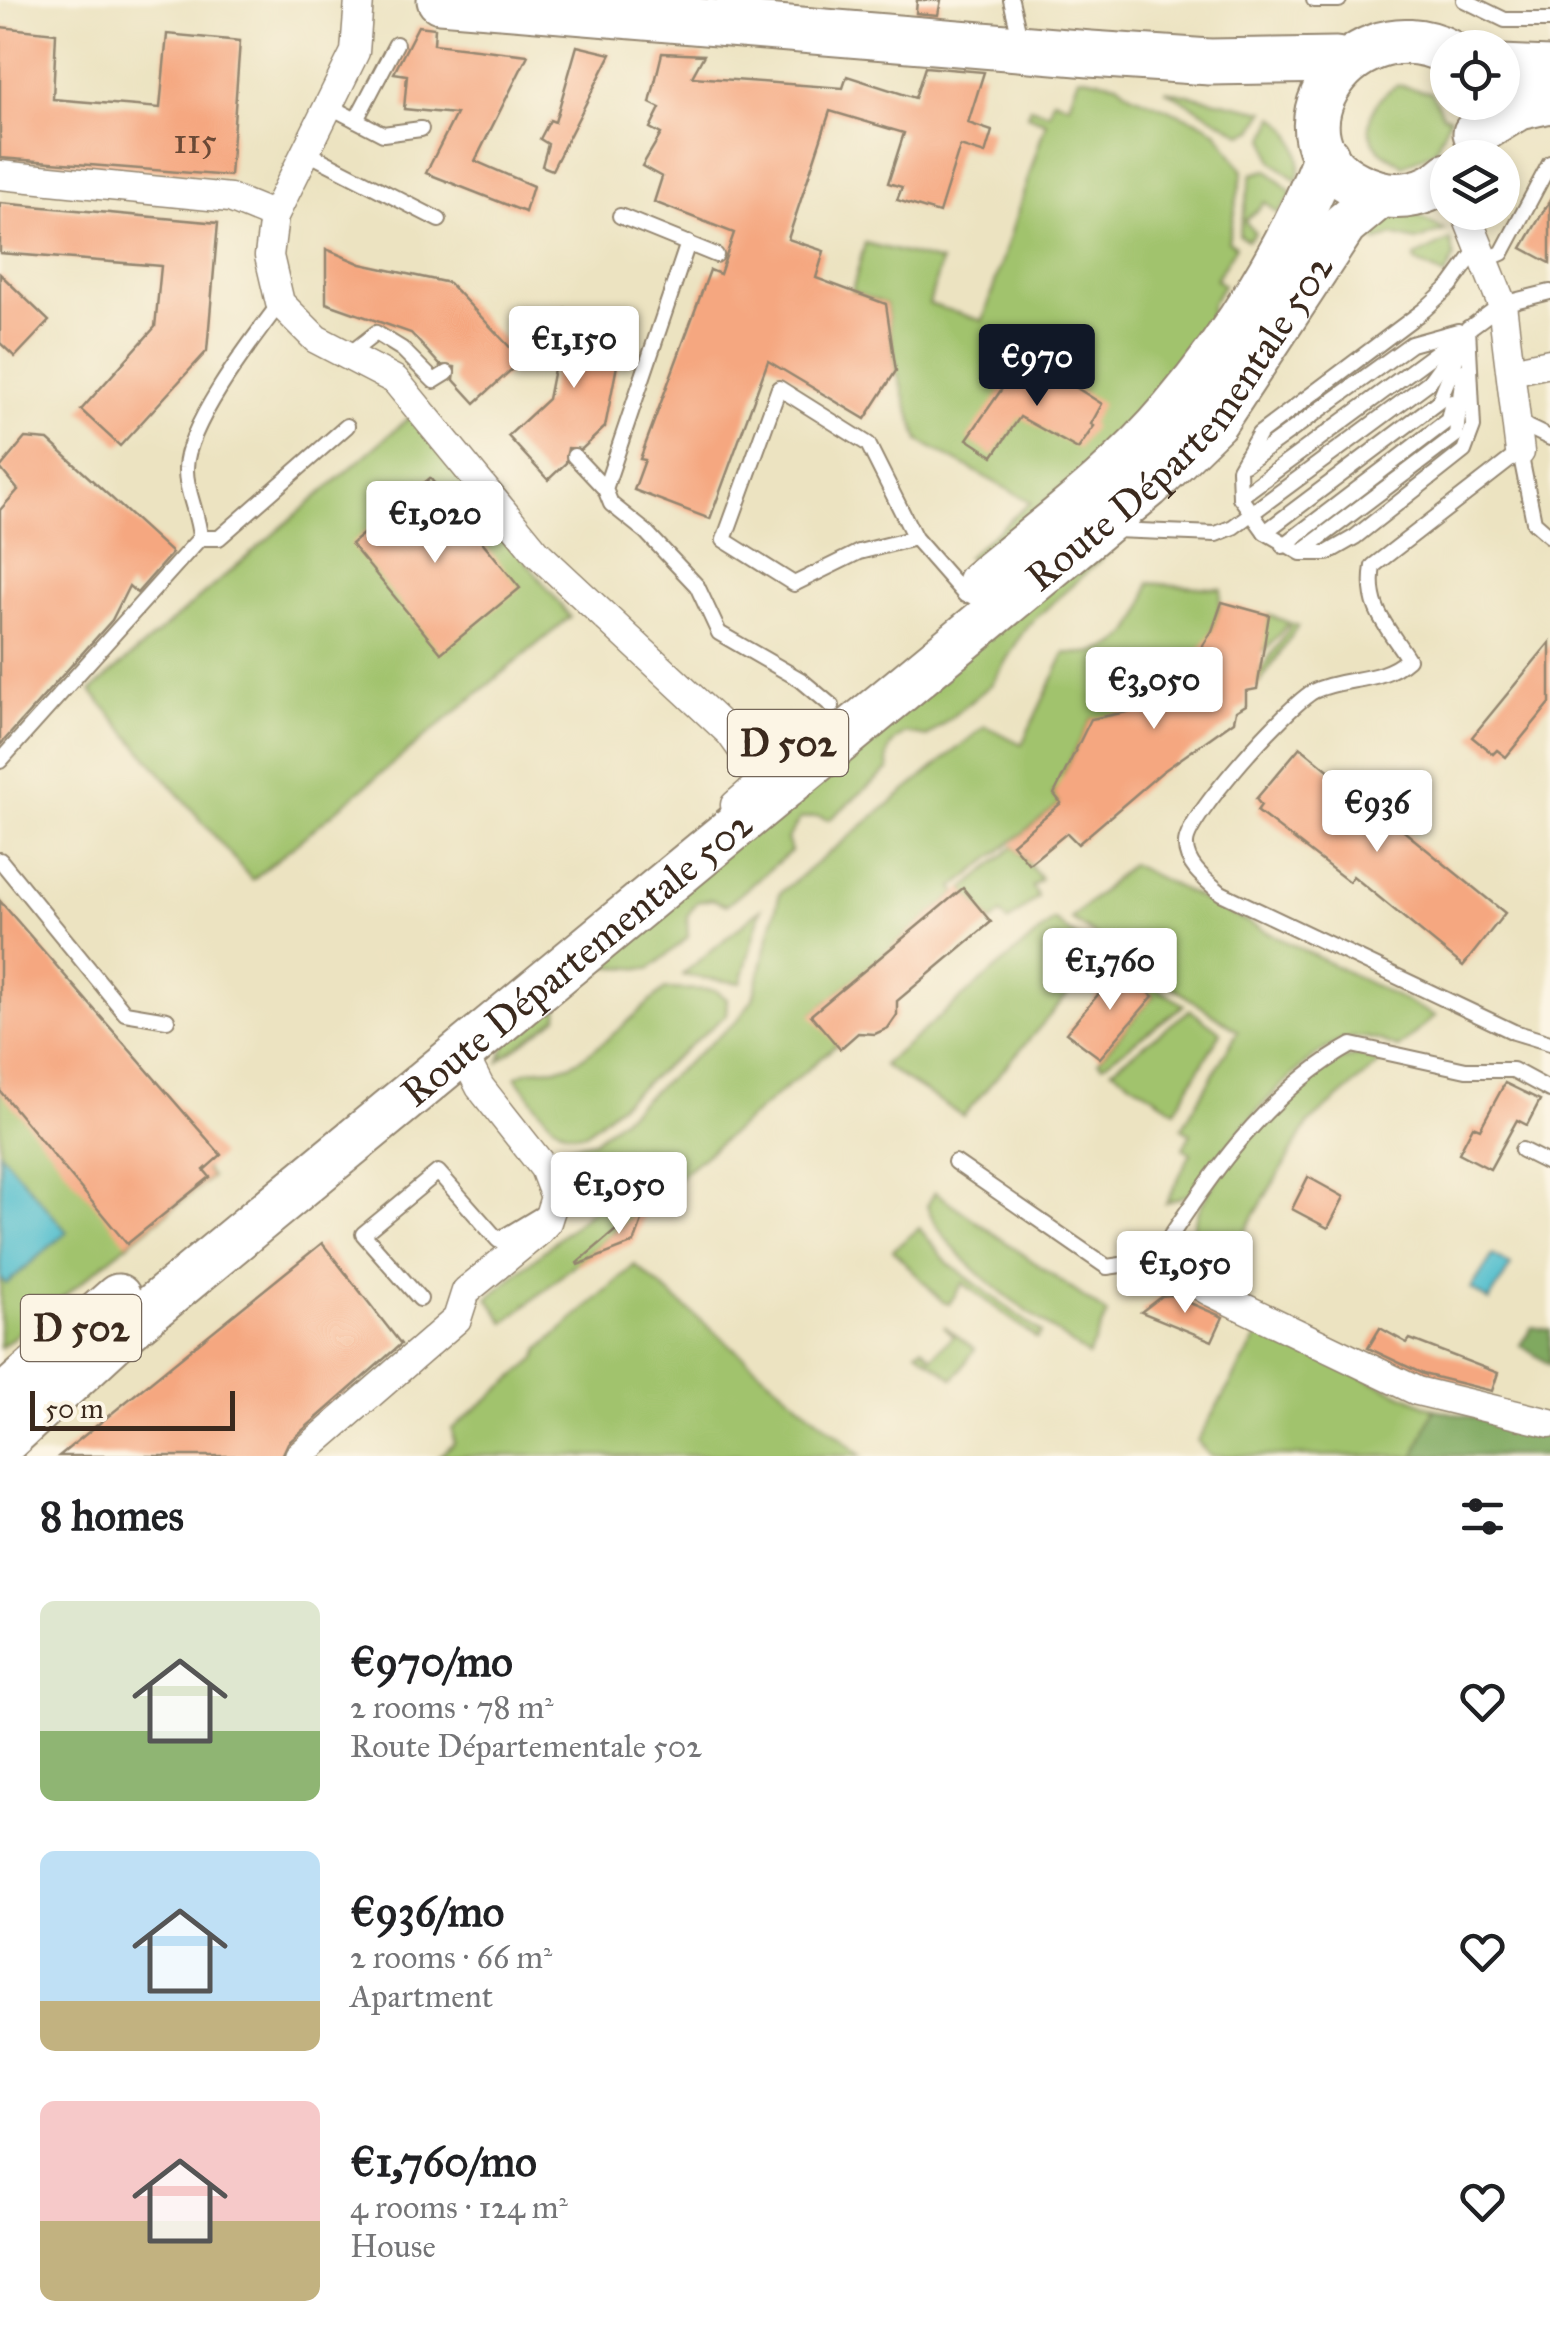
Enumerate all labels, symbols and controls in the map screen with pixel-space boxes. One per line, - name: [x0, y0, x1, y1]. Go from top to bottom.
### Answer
- map controls: [1430, 30, 1520, 230]
- button: locate: [1430, 30, 1520, 120]
- house number: 115: [173, 120, 217, 163]
- button: layers: [1430, 140, 1520, 230]
- street label: Route Départementale 502: [1016, 244, 1343, 601]
- pin: €1,150: [493, 306, 655, 391]
- text: €1,150: [531, 319, 617, 358]
- pin: €970: [978, 324, 1096, 409]
- text: €970: [1001, 337, 1073, 376]
- pin: €1,020: [354, 481, 516, 566]
- text: €1,020: [388, 494, 482, 533]
- pin: €3,050: [1073, 647, 1235, 732]
- text: €3,050: [1108, 660, 1200, 699]
- road number: D 502: [728, 710, 848, 776]
- pin: €936: [1318, 770, 1436, 855]
- text: €936: [1344, 783, 1410, 822]
- street label: Route Départementale 502: [391, 798, 762, 1117]
- pin: €1,760: [1029, 928, 1191, 1013]
- text: €1,760: [1065, 941, 1155, 980]
- pin: €1,050: [538, 1152, 700, 1237]
- text: €1,050: [573, 1165, 665, 1204]
- pin: €1,050: [1104, 1231, 1266, 1316]
- text: €1,050: [1139, 1244, 1231, 1283]
- road number: D 502: [21, 1295, 141, 1361]
- scale bar: [30, 1386, 235, 1430]
- text: 50 m: [45, 1391, 104, 1426]
- icon: filters: [1455, 1489, 1510, 1544]
- text: 8 homes: [40, 1490, 184, 1542]
- text: €970/mo: [350, 1636, 513, 1688]
- icon: home: [120, 1641, 240, 1761]
- icon: heart: [1455, 1674, 1510, 1729]
- text: 2 rooms · 78 m²: [350, 1688, 554, 1727]
- text: Route Départementale 502: [350, 1727, 702, 1766]
- text: €936/mo: [350, 1886, 504, 1938]
- icon: home: [120, 1891, 240, 2011]
- icon: heart: [1455, 1924, 1510, 1979]
- text: 2 rooms · 66 m²: [350, 1938, 552, 1977]
- text: Apartment: [350, 1977, 493, 2016]
- text: €1,760/mo: [350, 2136, 537, 2188]
- icon: home: [120, 2141, 240, 2261]
- icon: heart: [1455, 2174, 1510, 2229]
- text: 4 rooms · 124 m²: [350, 2188, 568, 2227]
- text: House: [350, 2227, 436, 2266]

